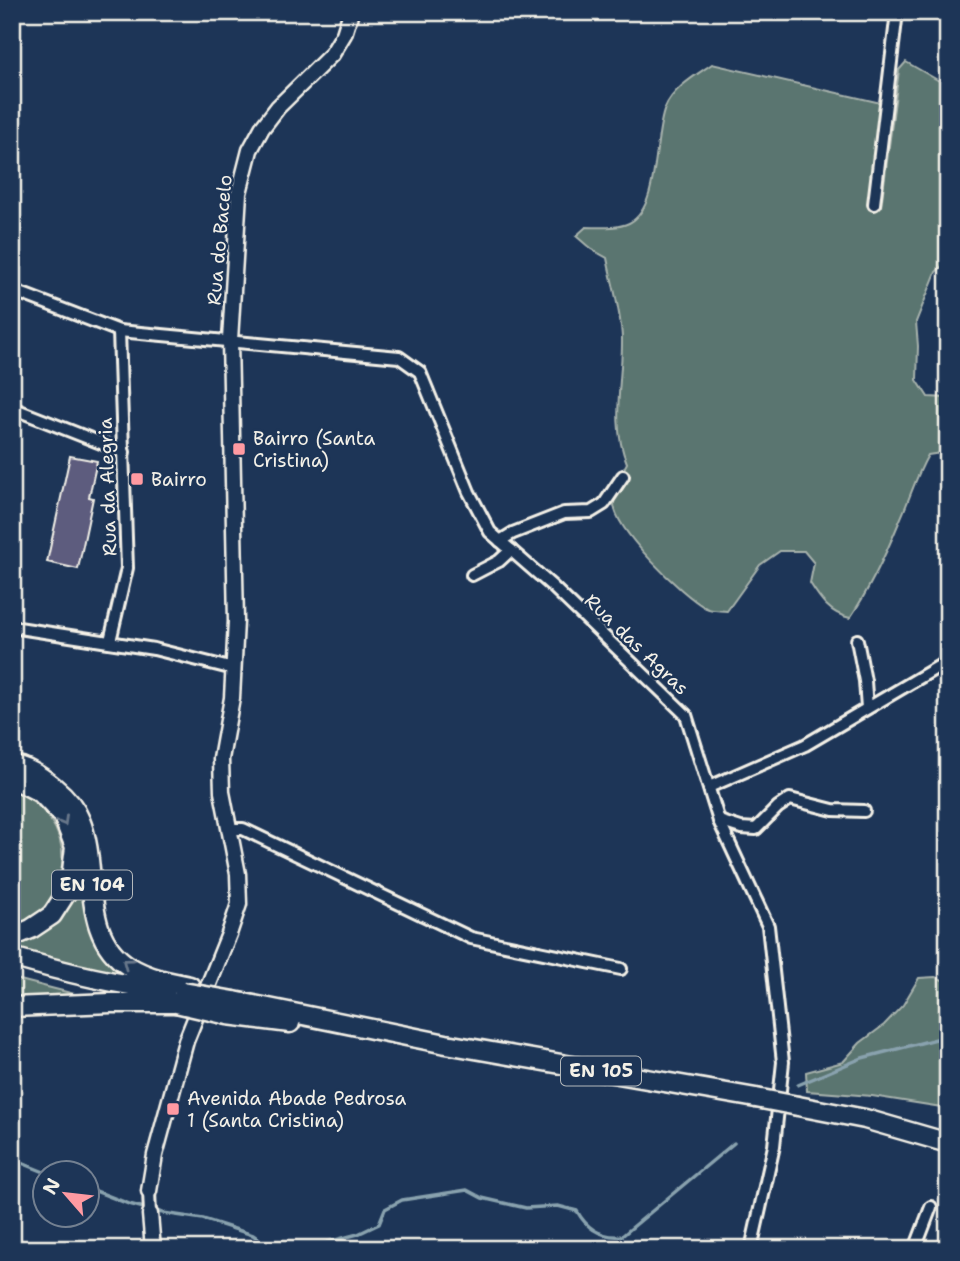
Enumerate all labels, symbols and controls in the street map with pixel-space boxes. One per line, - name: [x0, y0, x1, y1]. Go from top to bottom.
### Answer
- street label: Rua do Bacelo: [201, 174, 238, 306]
- street label: Rua da Alegria: [93, 417, 122, 557]
- place label: Bairro (Santa Cristina): [253, 426, 376, 473]
- marker: Bairro (Santa Cristina): [231, 441, 247, 457]
- place label: Bairro: [151, 467, 207, 492]
- marker: Bairro: [129, 471, 145, 487]
- street label: Rua das Agras: [579, 588, 694, 700]
- one-way arrow: [55, 813, 68, 826]
- road number: EN 104: [52, 870, 132, 900]
- one-way arrow: [123, 959, 135, 971]
- road number: EN 105: [561, 1056, 641, 1086]
- place label: Avenida Abade Pedrosa 1 (Santa Cristina): [187, 1086, 407, 1133]
- marker: Avenida Abade Pedrosa 1 (Santa Cristina): [165, 1101, 181, 1117]
- north arrow: [32, 1160, 102, 1230]
- text: N: [37, 1174, 66, 1199]

